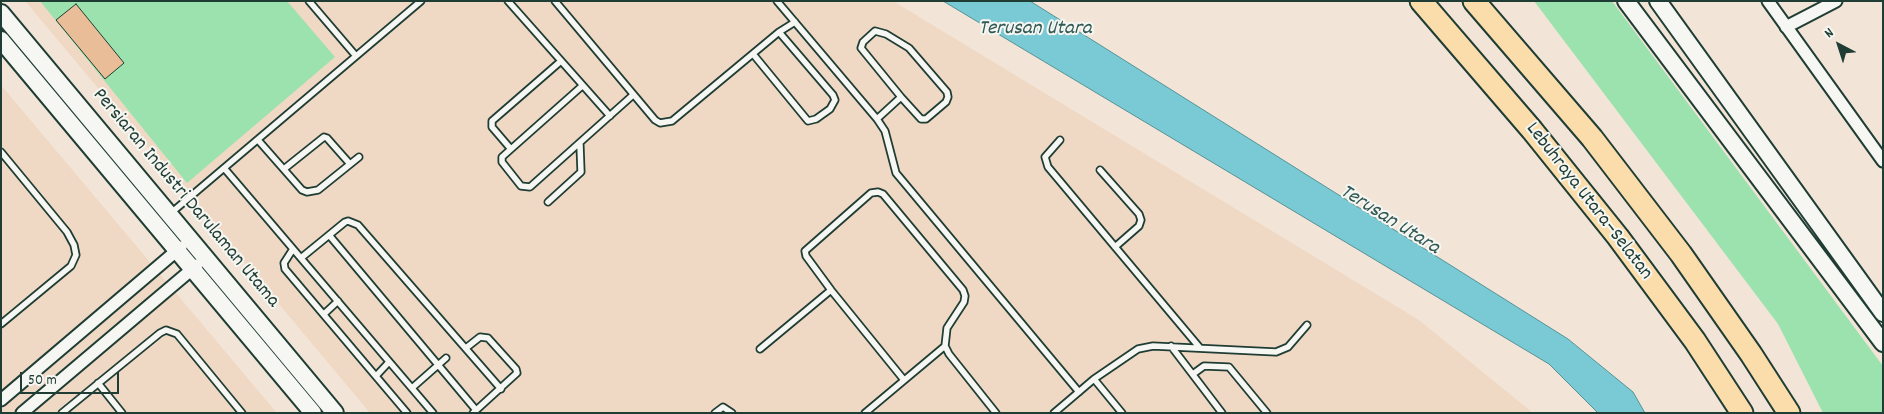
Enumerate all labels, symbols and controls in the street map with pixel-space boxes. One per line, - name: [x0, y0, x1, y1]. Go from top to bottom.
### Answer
- water label: Terusan Utara: [978, 17, 1092, 43]
- north arrow: [1814, 20, 1864, 70]
- text: N: [1820, 24, 1838, 43]
- street label: Persiaran Industri Darulaman Utama: [86, 85, 284, 313]
- street label: Lebuhraya Utara–Selatan: [1519, 119, 1657, 285]
- water label: Terusan Utara: [1334, 180, 1444, 262]
- scale bar: [22, 362, 121, 394]
- text: 50 m: [28, 370, 57, 392]

